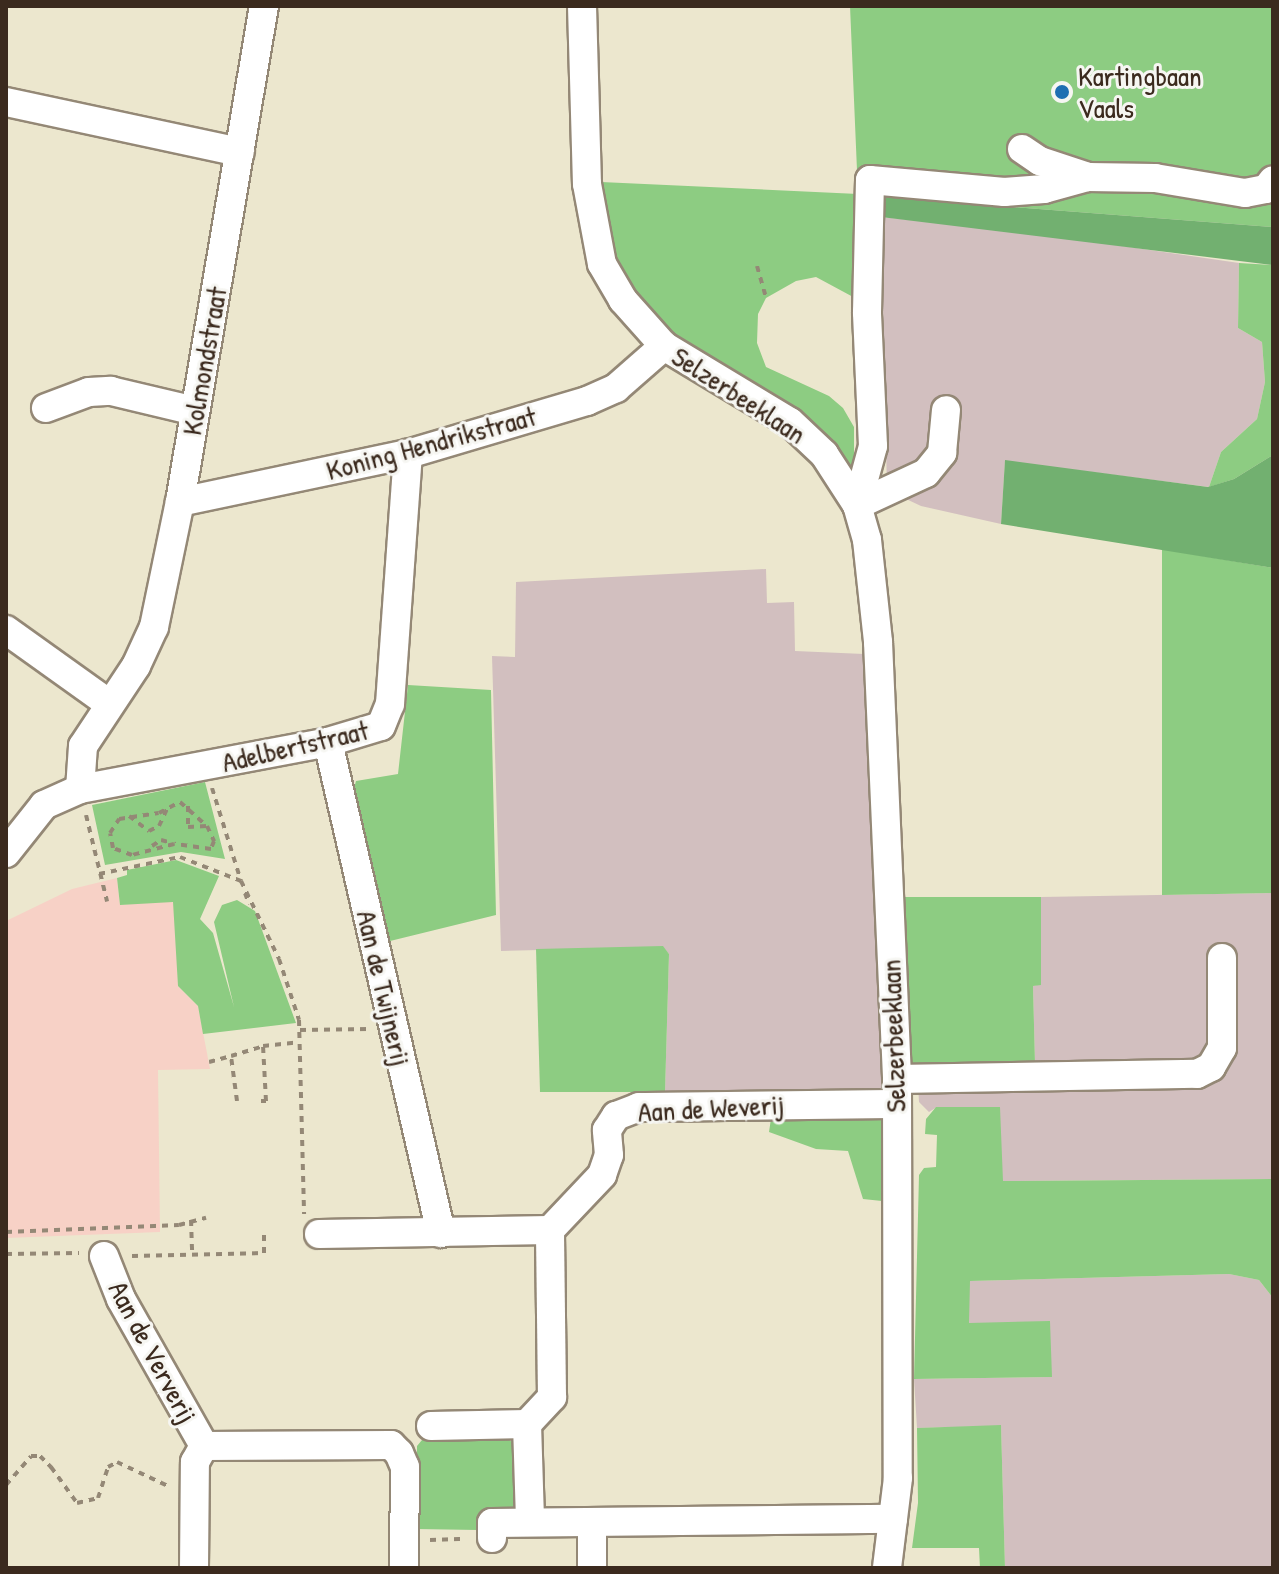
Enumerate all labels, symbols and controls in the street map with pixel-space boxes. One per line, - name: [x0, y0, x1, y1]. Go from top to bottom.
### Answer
- place label: Kartingbaan Vaals: [1078, 59, 1202, 125]
- marker: Kartingbaan Vaals: [1053, 83, 1071, 101]
- street label: Kolmondstraat: [174, 284, 234, 438]
- street label: Selzerbeeklaan: [666, 339, 812, 451]
- street label: Koning Hendrikstraat: [322, 399, 540, 487]
- street label: Adelbertstraat: [219, 713, 371, 779]
- street label: Aan de Twijnerij: [350, 907, 418, 1069]
- street label: Selzerbeeklaan: [874, 959, 912, 1113]
- street label: Aan de Weverij: [637, 1087, 785, 1129]
- street label: Aan de Ververij: [102, 1275, 204, 1429]

